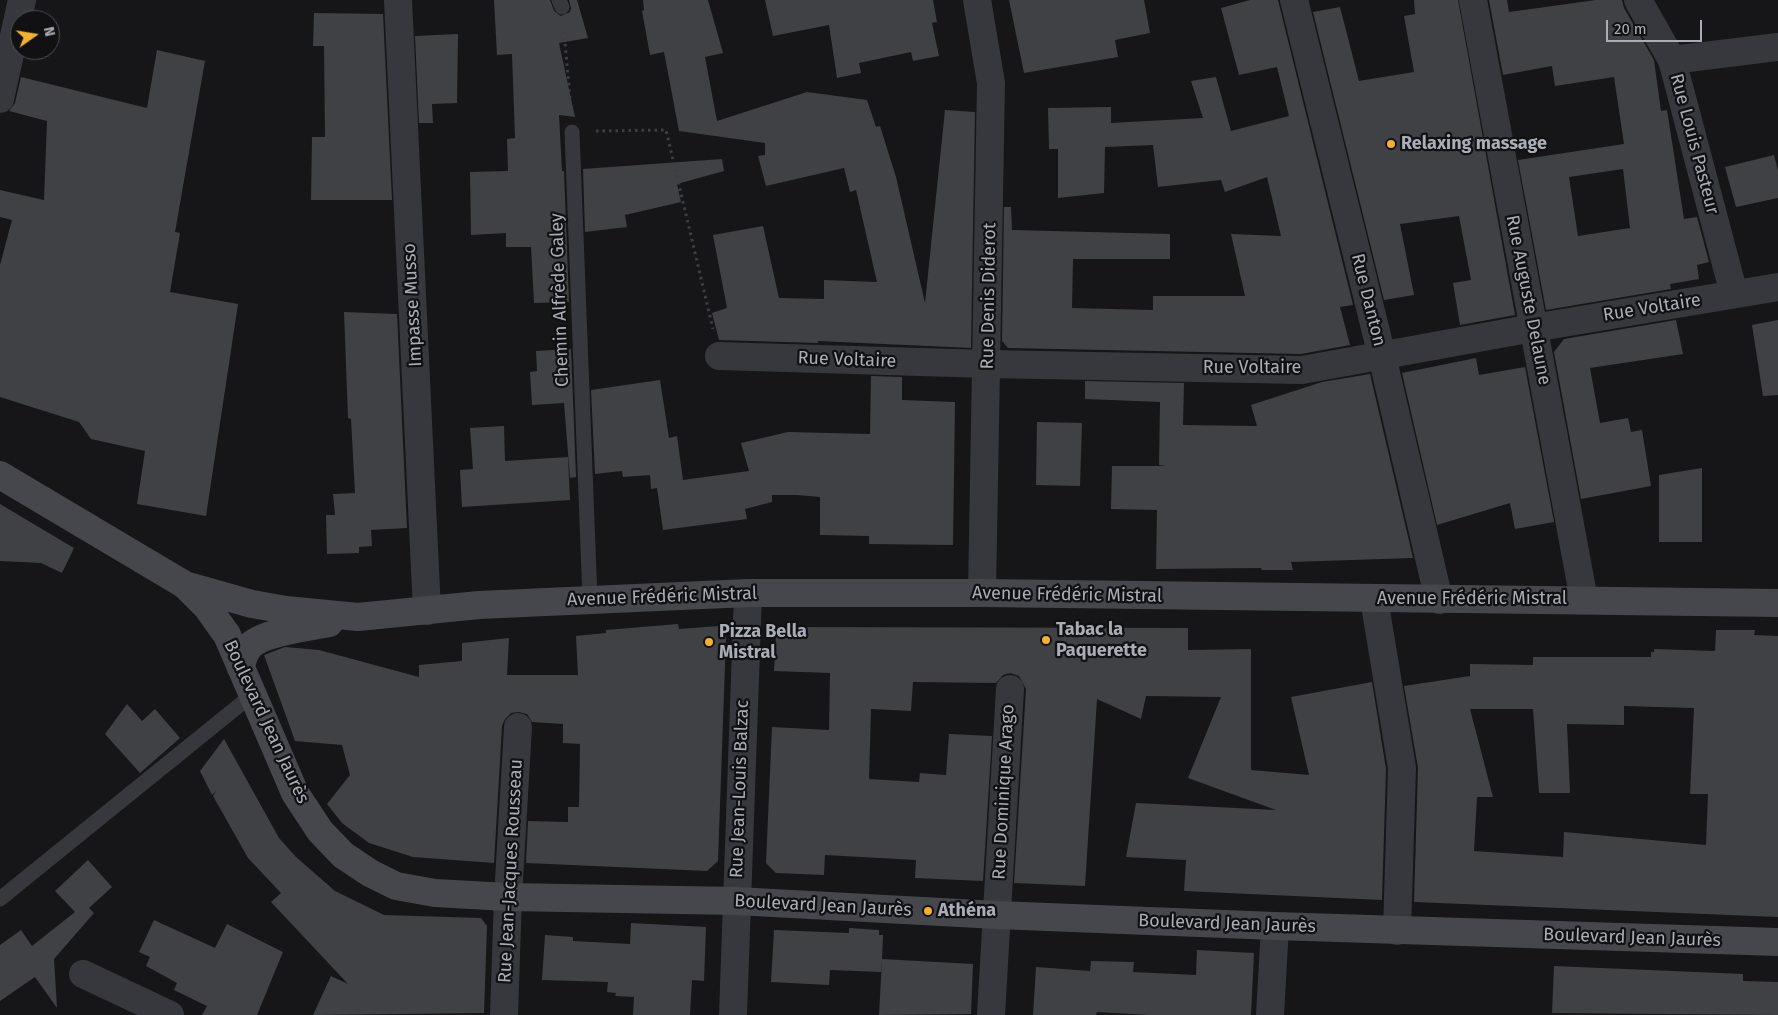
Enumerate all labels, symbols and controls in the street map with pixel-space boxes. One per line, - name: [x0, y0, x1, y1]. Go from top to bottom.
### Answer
- north arrow: [10, 10, 60, 60]
- scale bar: [1608, 10, 1704, 42]
- text: 20 m: [1614, 20, 1647, 38]
- text: N: [40, 25, 58, 38]
- street label: Rue Louis Pasteur: [1665, 71, 1723, 217]
- place label: Relaxing massage: [1401, 133, 1547, 155]
- marker: Relaxing massage: [1385, 138, 1397, 150]
- street label: Chemin Alfrède Galey: [546, 213, 574, 387]
- street label: Rue Auguste Delaune: [1501, 213, 1555, 387]
- street label: Rue Denis Diderot: [977, 222, 1001, 370]
- street label: Impasse Musso: [399, 243, 427, 367]
- street label: Rue Danton: [1346, 251, 1390, 349]
- street label: Rue Voltaire: [1602, 290, 1702, 326]
- street label: Rue Voltaire: [797, 347, 897, 373]
- street label: Rue Voltaire: [1203, 357, 1301, 379]
- street label: Avenue Frédéric Mistral: [567, 583, 757, 611]
- street label: Avenue Frédéric Mistral: [972, 583, 1162, 607]
- street label: Avenue Frédéric Mistral: [1377, 588, 1567, 610]
- place label: Tabac la Paquerette: [1056, 619, 1147, 662]
- place label: Pizza Bella Mistral: [719, 621, 807, 664]
- marker: Tabac la Paquerette: [1040, 634, 1052, 646]
- marker: Pizza Bella Mistral: [703, 636, 715, 648]
- street label: Boulevard Jean Jaurès: [219, 637, 313, 807]
- street label: Rue Jean-Louis Balzac: [726, 699, 754, 879]
- street label: Rue Dominique Arago: [989, 704, 1019, 880]
- street label: Rue Jean-Jacques Rousseau: [494, 758, 528, 984]
- street label: Boulevard Jean Jaurès: [734, 891, 912, 921]
- place label: Athéna: [938, 900, 996, 922]
- marker: Athéna: [922, 905, 934, 917]
- street label: Boulevard Jean Jaurès: [1138, 910, 1316, 938]
- street label: Boulevard Jean Jaurès: [1543, 924, 1721, 952]

